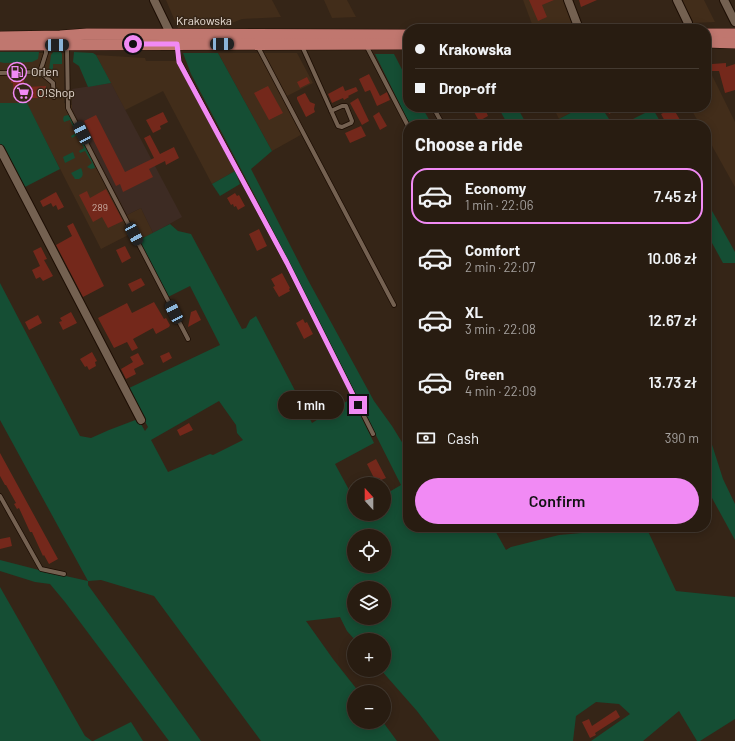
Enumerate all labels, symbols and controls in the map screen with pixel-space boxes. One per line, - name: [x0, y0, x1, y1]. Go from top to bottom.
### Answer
- street label: Krakowska: [176, 13, 232, 27]
- route start: [124, 35, 142, 53]
- car: [210, 38, 234, 50]
- car: [45, 39, 69, 51]
- text: Krakowska: [439, 40, 512, 58]
- fuel station icon: Orlen: [6, 61, 28, 83]
- place label: Orlen: [31, 64, 58, 78]
- text: Drop-off: [439, 79, 497, 97]
- supermarket icon: O!Shop: [12, 82, 34, 104]
- place label: O!Shop: [37, 85, 75, 99]
- car: [71, 120, 93, 146]
- text: Choose a ride: [415, 133, 523, 155]
- icon: car: [417, 178, 453, 214]
- text: Economy: [465, 179, 526, 197]
- text: 7.45 zł: [654, 187, 697, 205]
- text: 1 min · 22:06: [465, 197, 534, 213]
- house number: 289: [92, 201, 108, 213]
- car: [123, 221, 145, 247]
- icon: car: [417, 240, 453, 276]
- text: Comfort: [465, 241, 520, 259]
- text: 10.06 zł: [647, 249, 697, 267]
- text: 2 min · 22:07: [465, 259, 535, 275]
- car: [163, 299, 185, 325]
- icon: car: [417, 302, 453, 338]
- text: XL: [465, 303, 483, 321]
- text: 12.67 zł: [648, 311, 697, 329]
- text: 3 min · 22:08: [465, 321, 536, 337]
- icon: car: [417, 364, 453, 400]
- text: Green: [465, 365, 504, 383]
- text: 13.73 zł: [649, 373, 697, 391]
- text: 4 min · 22:09: [465, 383, 536, 399]
- callout: 1 min: [278, 391, 344, 419]
- route end: [349, 396, 367, 414]
- text: 1 min: [297, 397, 325, 413]
- icon: cash: [415, 427, 437, 449]
- text: Cash: [447, 429, 479, 447]
- text: 390 m: [665, 430, 699, 446]
- north arrow: [347, 477, 391, 521]
- map controls: [347, 477, 391, 729]
- button: Confirm: [415, 478, 699, 524]
- button: locate: [347, 529, 391, 573]
- button: layers: [347, 581, 391, 625]
- button: +: [347, 633, 391, 677]
- button: −: [347, 685, 391, 729]

